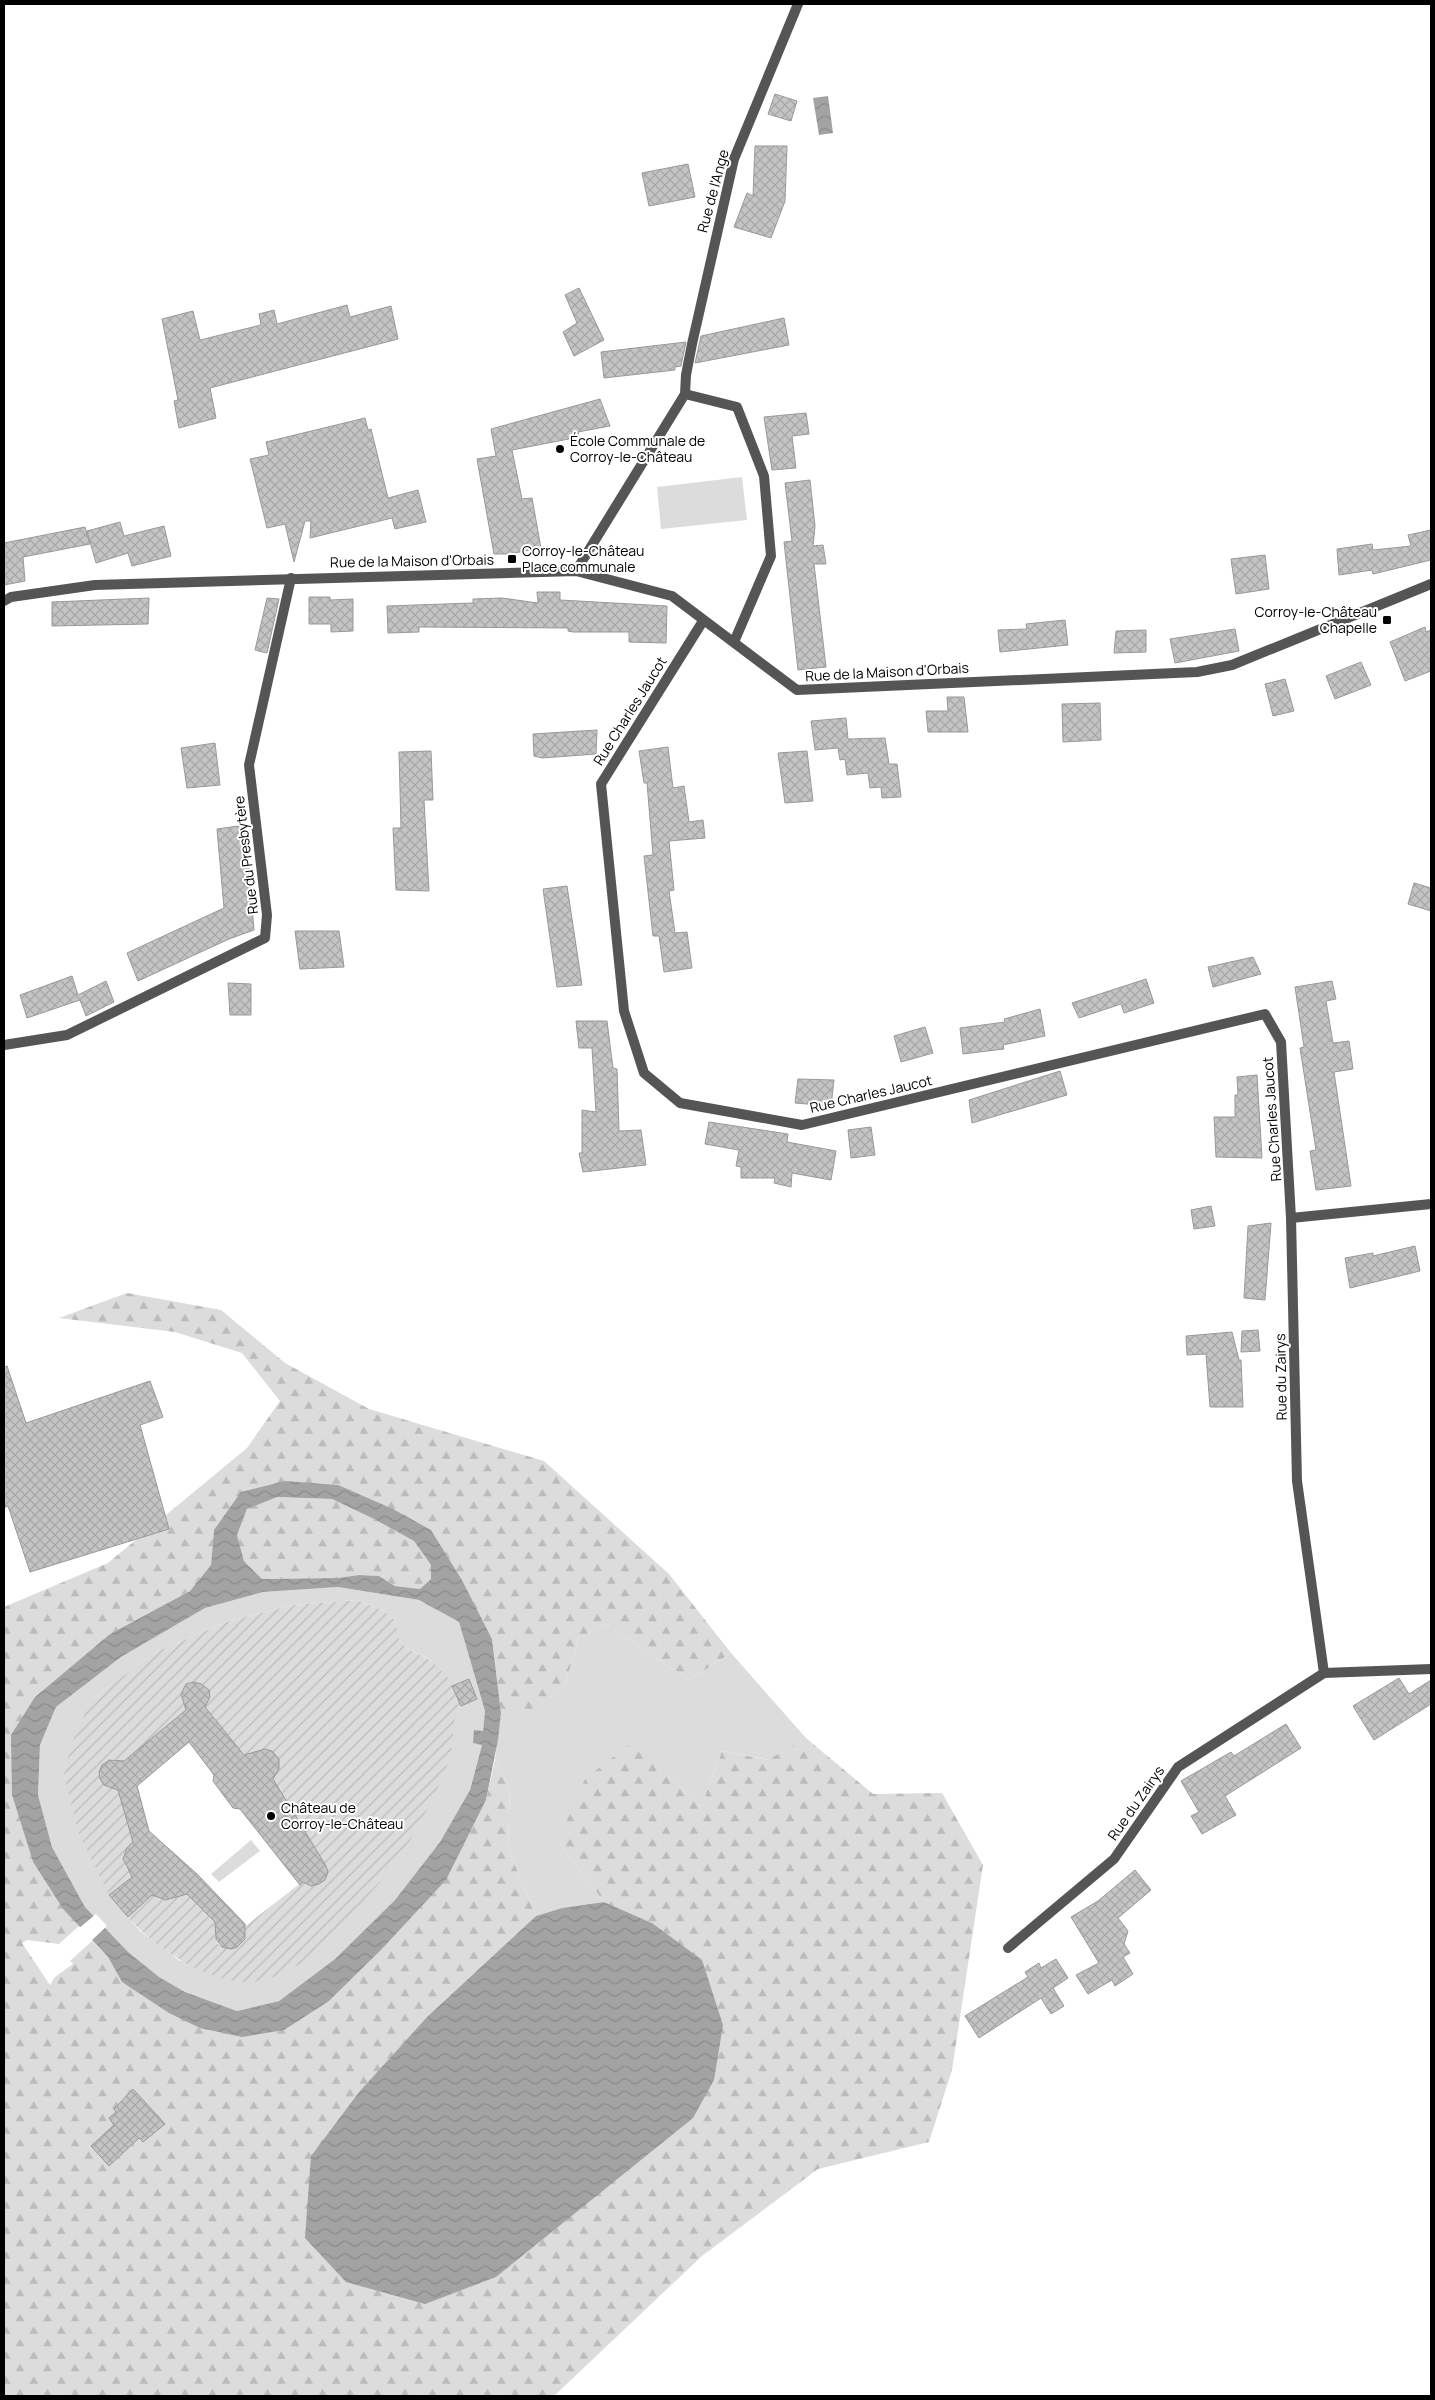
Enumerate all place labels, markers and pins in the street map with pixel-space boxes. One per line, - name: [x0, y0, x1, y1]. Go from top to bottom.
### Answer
- place label: École Communale de Corroy-le-Château: [570, 431, 705, 466]
- marker: École Communale de Corroy-le-Château: [554, 443, 566, 455]
- place label: Corroy-le-Château Place communale: [522, 541, 644, 576]
- marker: Corroy-le-Château Place communale: [506, 553, 518, 565]
- place label: Corroy-le-Château Chapelle: [1255, 602, 1377, 637]
- marker: Corroy-le-Château Chapelle: [1381, 614, 1393, 626]
- place label: Château de Corroy-le-Château: [281, 1798, 403, 1833]
- marker: Château de Corroy-le-Château: [265, 1810, 277, 1822]

